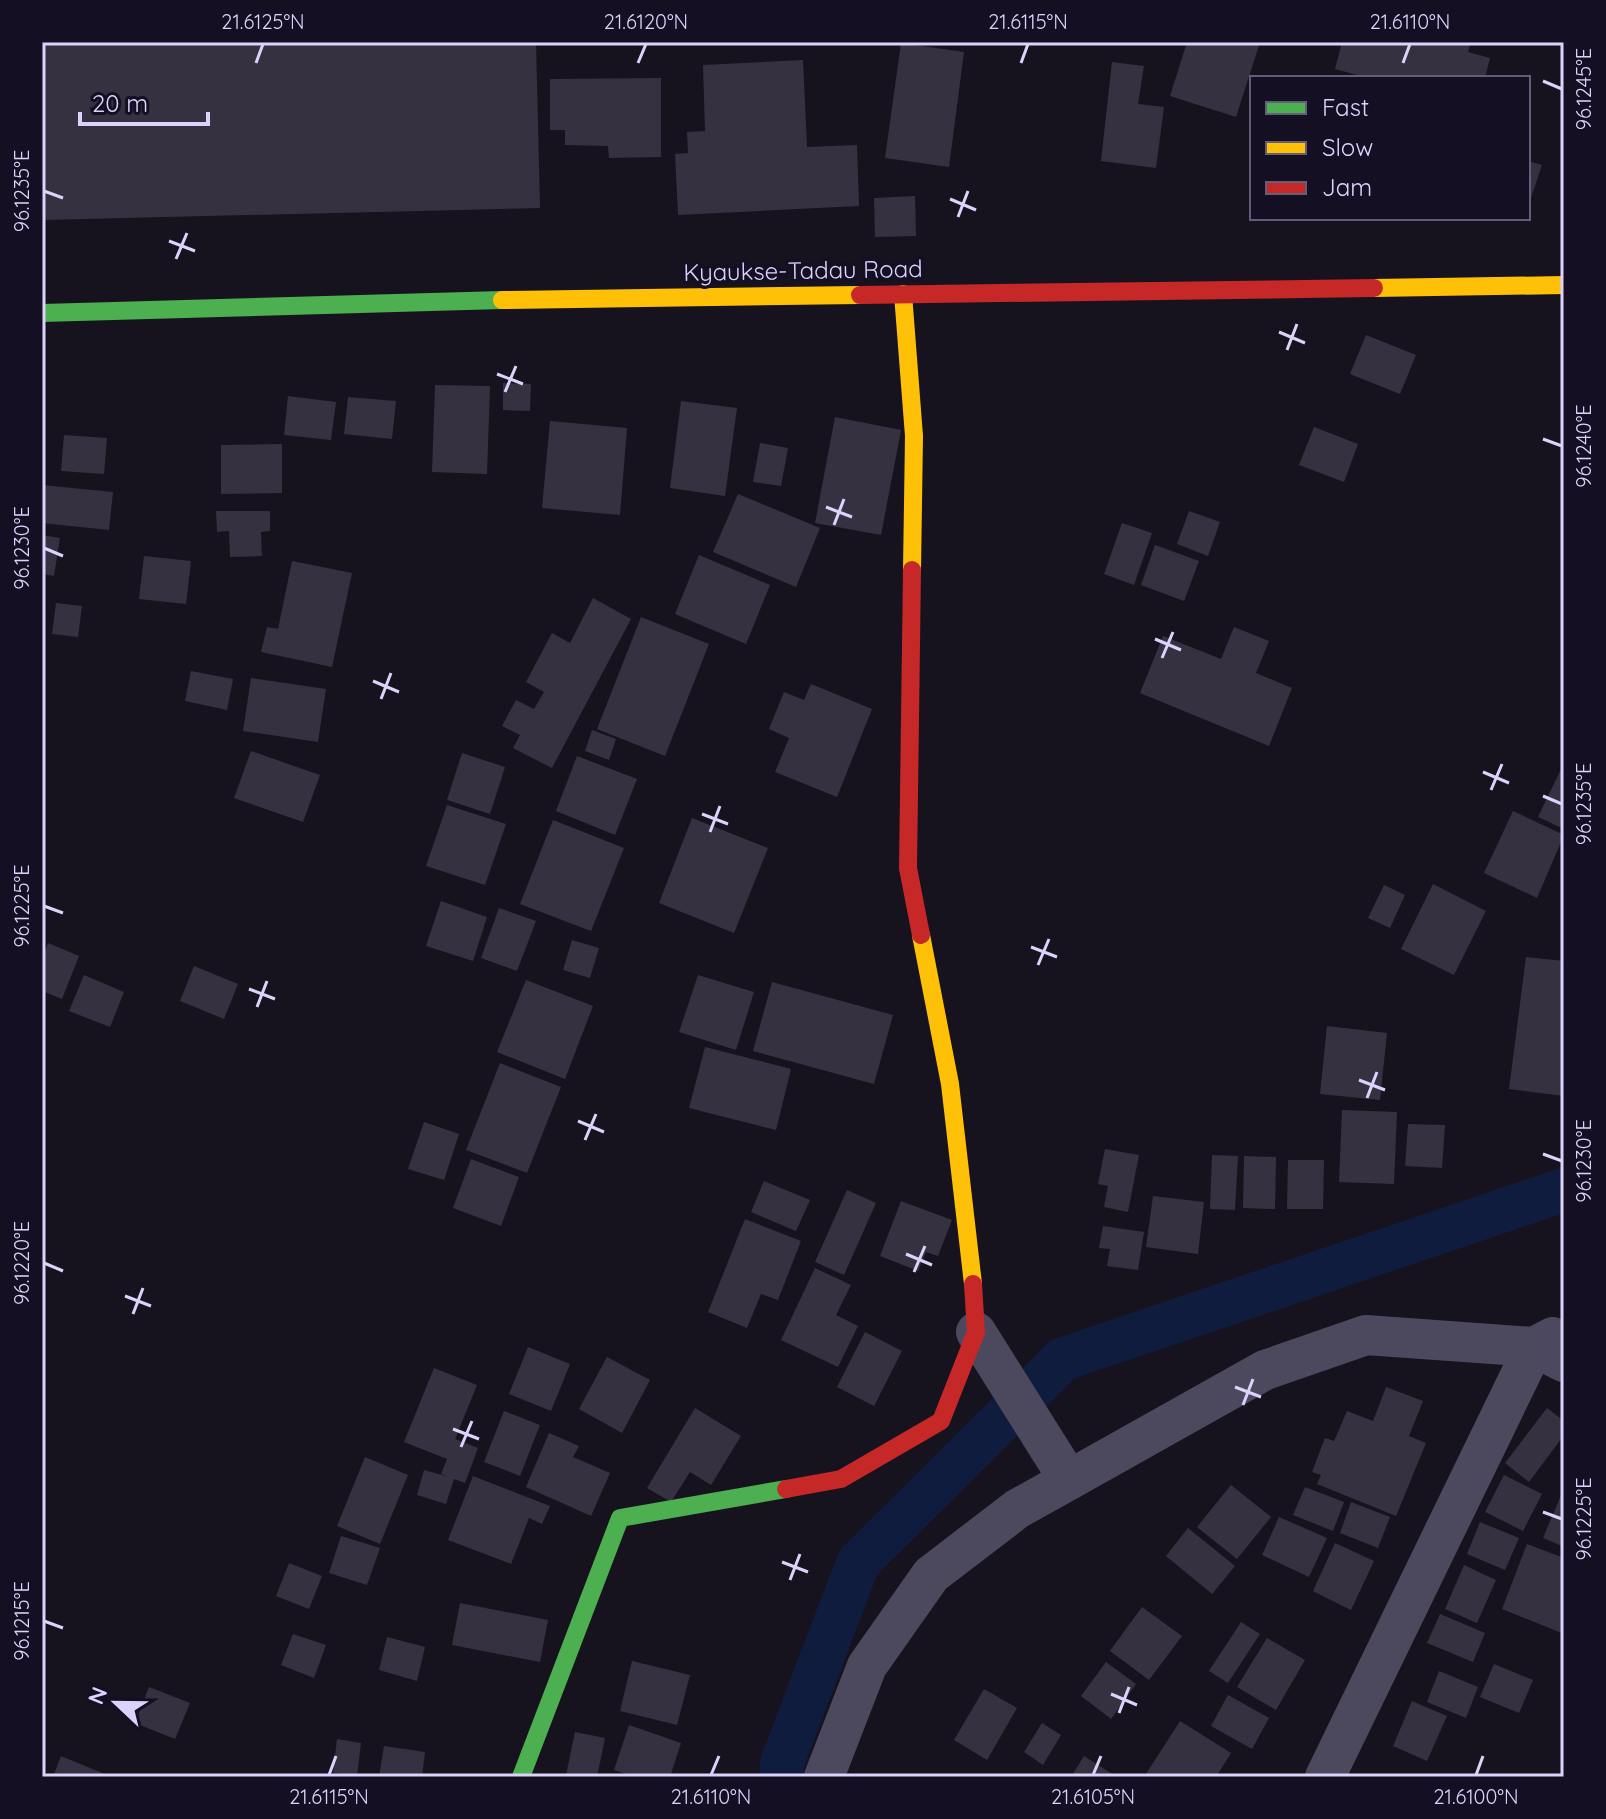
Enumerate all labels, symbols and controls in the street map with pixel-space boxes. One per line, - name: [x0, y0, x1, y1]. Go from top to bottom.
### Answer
- text: 21.6125°N: [221, 9, 305, 34]
- text: 21.6120°N: [604, 9, 688, 34]
- text: 21.6115°N: [988, 9, 1068, 34]
- text: 21.6110°N: [1370, 9, 1450, 34]
- text: 96.1245°E: [1571, 48, 1596, 130]
- scale bar: [80, 76, 208, 126]
- legend: [1250, 76, 1530, 220]
- text: 20 m: [92, 88, 148, 118]
- text: Fast: [1322, 92, 1369, 122]
- text: Slow: [1322, 132, 1373, 162]
- text: 96.1235°E: [9, 150, 34, 232]
- text: Jam: [1322, 172, 1372, 202]
- street label: Kyaukse-Tadau Road: [683, 253, 923, 287]
- text: 96.1240°E: [1571, 404, 1596, 488]
- text: 96.1230°E: [9, 506, 34, 590]
- text: 96.1235°E: [1571, 763, 1596, 845]
- text: 96.1225°E: [9, 864, 34, 948]
- text: 96.1230°E: [1571, 1119, 1596, 1203]
- text: 96.1220°E: [9, 1221, 34, 1305]
- text: 96.1225°E: [1571, 1477, 1596, 1561]
- text: 96.1215°E: [9, 1581, 34, 1661]
- north arrow: [76, 1663, 156, 1743]
- text: N: [81, 1683, 113, 1708]
- text: 21.6115°N: [289, 1784, 369, 1809]
- text: 21.6110°N: [671, 1784, 751, 1809]
- text: 21.6105°N: [1051, 1784, 1135, 1809]
- text: 21.6100°N: [1433, 1784, 1519, 1809]

